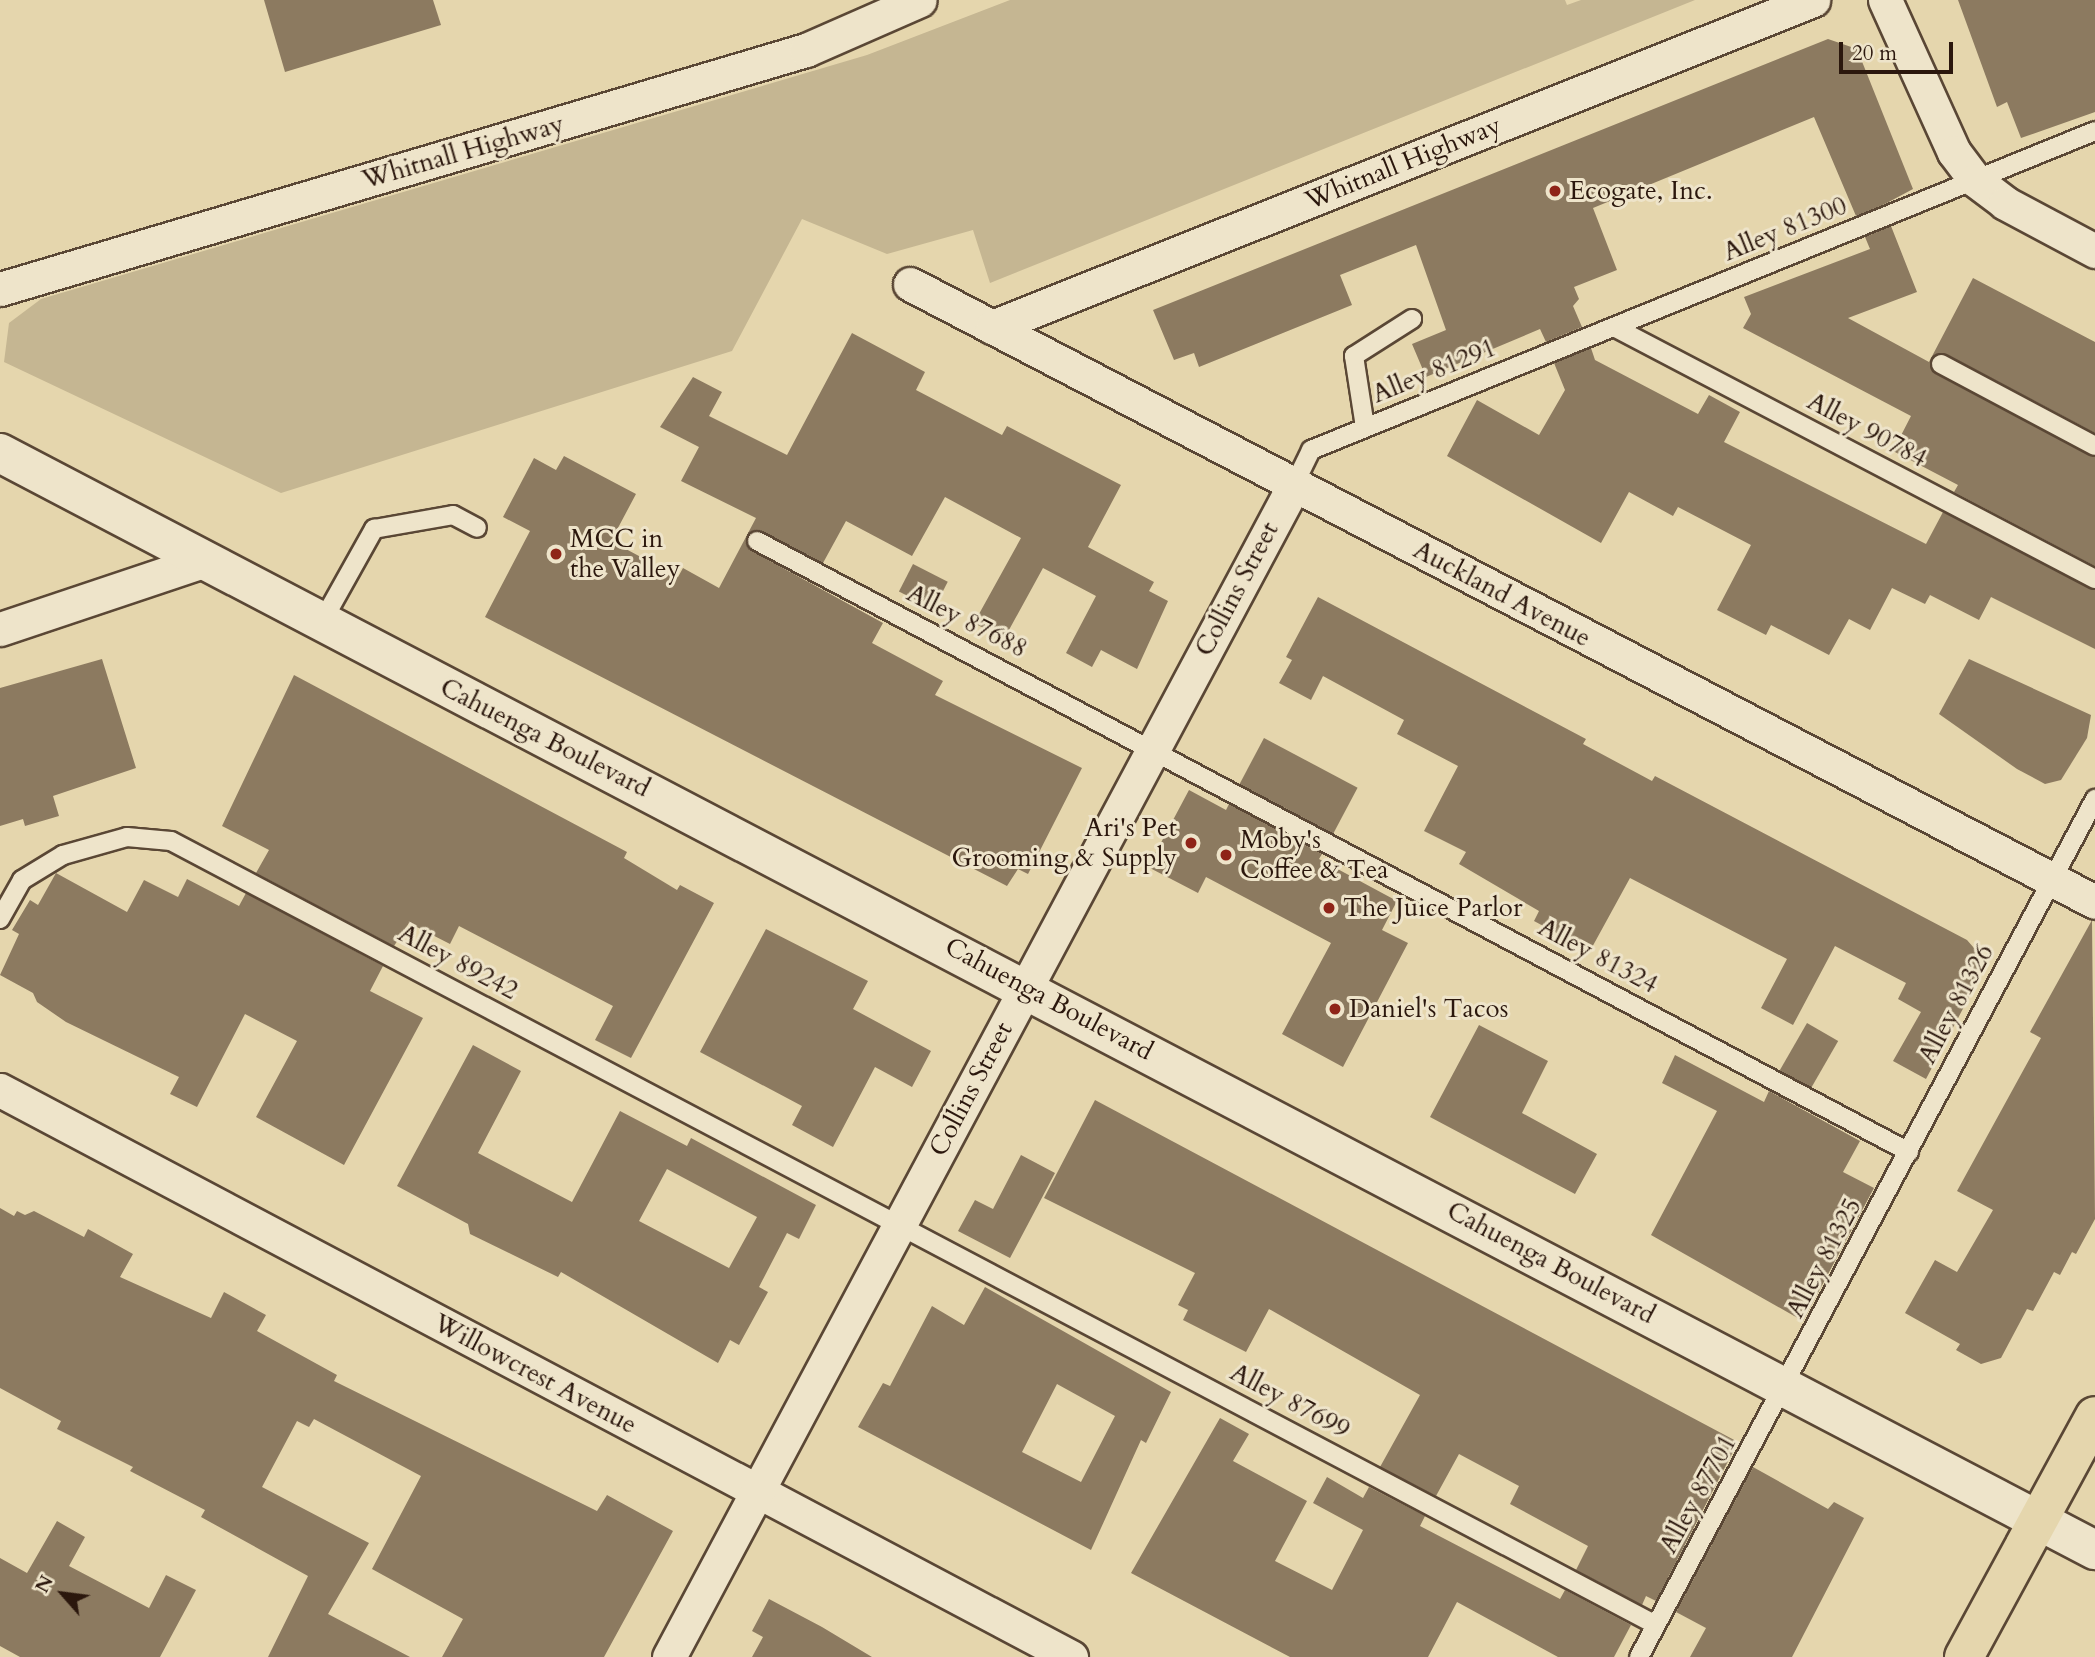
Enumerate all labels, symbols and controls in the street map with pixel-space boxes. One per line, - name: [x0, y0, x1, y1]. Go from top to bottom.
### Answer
- scale bar: [1843, 28, 1957, 72]
- text: 20 m: [1852, 39, 1897, 68]
- street label: Whitnall Highway: [359, 108, 567, 196]
- street label: Whitnall Highway: [1301, 109, 1505, 217]
- place label: Ecogate, Inc.: [1569, 175, 1712, 207]
- marker: Ecogate, Inc.: [1547, 183, 1563, 199]
- street label: Alley 81300: [1719, 190, 1851, 268]
- street label: Alley 81291: [1368, 332, 1500, 410]
- street label: Alley 90784: [1802, 386, 1932, 474]
- street label: Collins Street: [1189, 517, 1285, 661]
- place label: MCC in the Valley: [570, 523, 680, 584]
- street label: Auckland Avenue: [1408, 534, 1596, 654]
- marker: MCC in the Valley: [548, 546, 564, 562]
- street label: Alley 87688: [902, 577, 1032, 665]
- street label: Cahuenga Boulevard: [435, 672, 655, 804]
- place label: Ari's Pet Grooming & Supply: [952, 812, 1177, 874]
- place label: Moby's Coffee & Tea: [1240, 824, 1389, 886]
- marker: Ari's Pet Grooming & Supply: [1183, 835, 1199, 851]
- marker: Moby's Coffee & Tea: [1218, 847, 1234, 863]
- place label: The Juice Parlor: [1343, 892, 1522, 924]
- marker: The Juice Parlor: [1321, 900, 1337, 916]
- street label: Alley 81324: [1533, 912, 1663, 1000]
- street label: Alley 89242: [393, 918, 523, 1006]
- street label: Cahuenga Boulevard: [940, 931, 1158, 1067]
- street label: Alley 81326: [1912, 939, 2000, 1069]
- place label: Daniel's Tacos: [1349, 993, 1508, 1025]
- marker: Daniel's Tacos: [1327, 1001, 1343, 1017]
- street label: Collins Street: [923, 1017, 1019, 1161]
- street label: Alley 81325: [1780, 1193, 1868, 1323]
- street label: Cahuenga Boulevard: [1442, 1195, 1660, 1331]
- street label: Willowcrest Avenue: [428, 1307, 642, 1441]
- street label: Alley 87699: [1225, 1357, 1355, 1445]
- street label: Alley 87701: [1653, 1429, 1743, 1559]
- north arrow: [28, 1559, 98, 1629]
- text: N: [29, 1571, 60, 1598]

